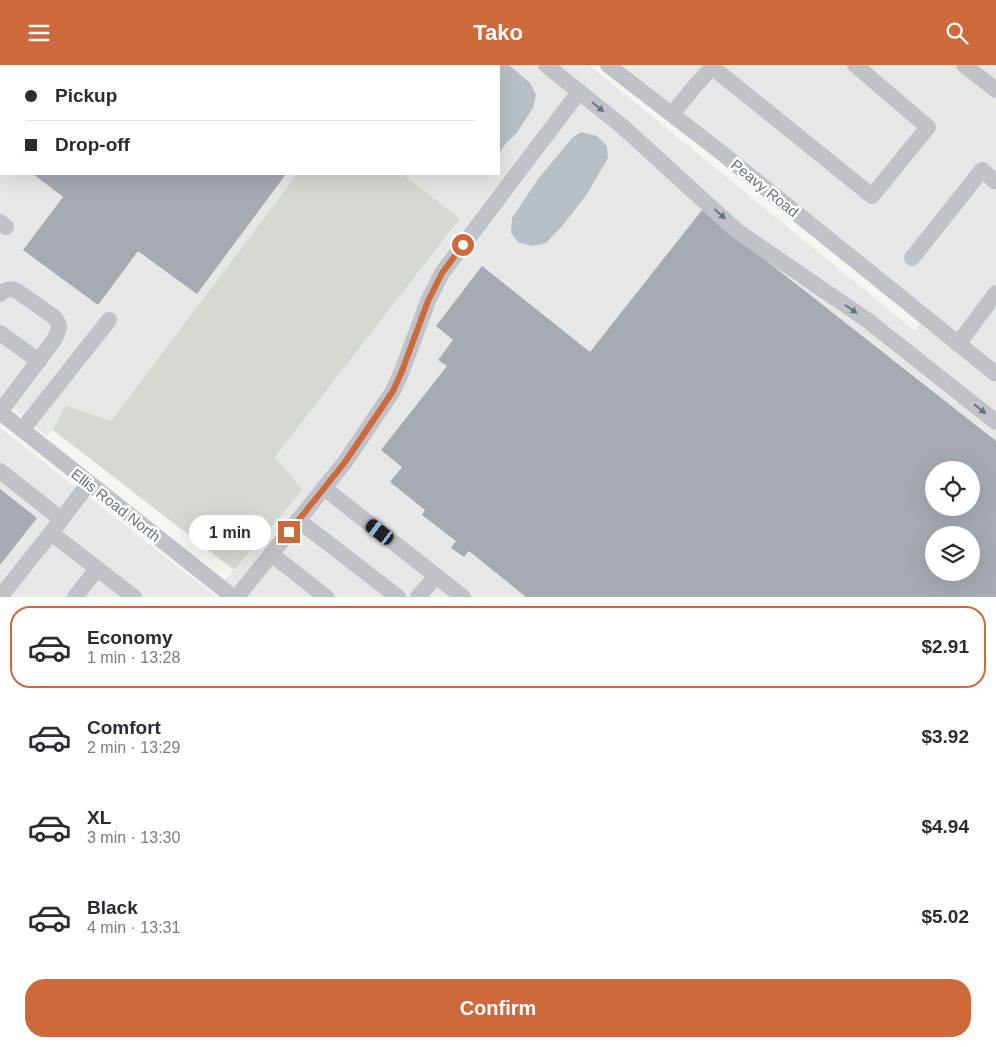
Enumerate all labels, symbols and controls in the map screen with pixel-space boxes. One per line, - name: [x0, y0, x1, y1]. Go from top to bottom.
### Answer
- icon: menu: [25, 19, 53, 47]
- icon: search: [943, 19, 971, 47]
- text: Tako: [473, 20, 523, 45]
- text: Pickup: [55, 85, 117, 106]
- one-way arrow: [591, 101, 604, 112]
- text: Drop-off: [55, 134, 130, 155]
- street label: Peavy Road: [728, 156, 802, 220]
- one-way arrow: [713, 208, 725, 220]
- route start: [452, 234, 474, 256]
- one-way arrow: [844, 304, 858, 314]
- one-way arrow: [973, 404, 986, 414]
- map controls: [925, 461, 980, 581]
- button: locate: [925, 461, 980, 516]
- street label: Ellis Road North: [68, 465, 164, 545]
- callout: 1 min: [189, 515, 272, 549]
- car: [363, 517, 396, 547]
- route end: [278, 521, 300, 543]
- text: 1 min: [209, 524, 251, 541]
- button: layers: [925, 526, 980, 581]
- icon: car: [27, 625, 72, 670]
- text: Economy: [87, 627, 173, 648]
- text: $2.91: [921, 636, 969, 657]
- text: 1 min · 13:28: [87, 649, 180, 666]
- icon: car: [27, 715, 72, 760]
- text: Comfort: [87, 717, 161, 738]
- text: $3.92: [921, 726, 969, 747]
- text: 2 min · 13:29: [87, 739, 180, 756]
- icon: car: [27, 805, 72, 850]
- text: XL: [87, 807, 111, 828]
- text: $4.94: [921, 816, 969, 837]
- text: 3 min · 13:30: [87, 829, 180, 846]
- icon: car: [27, 895, 72, 940]
- text: Black: [87, 897, 138, 918]
- text: $5.02: [921, 906, 969, 927]
- text: 4 min · 13:31: [87, 919, 180, 936]
- button: Confirm: [25, 979, 971, 1037]

